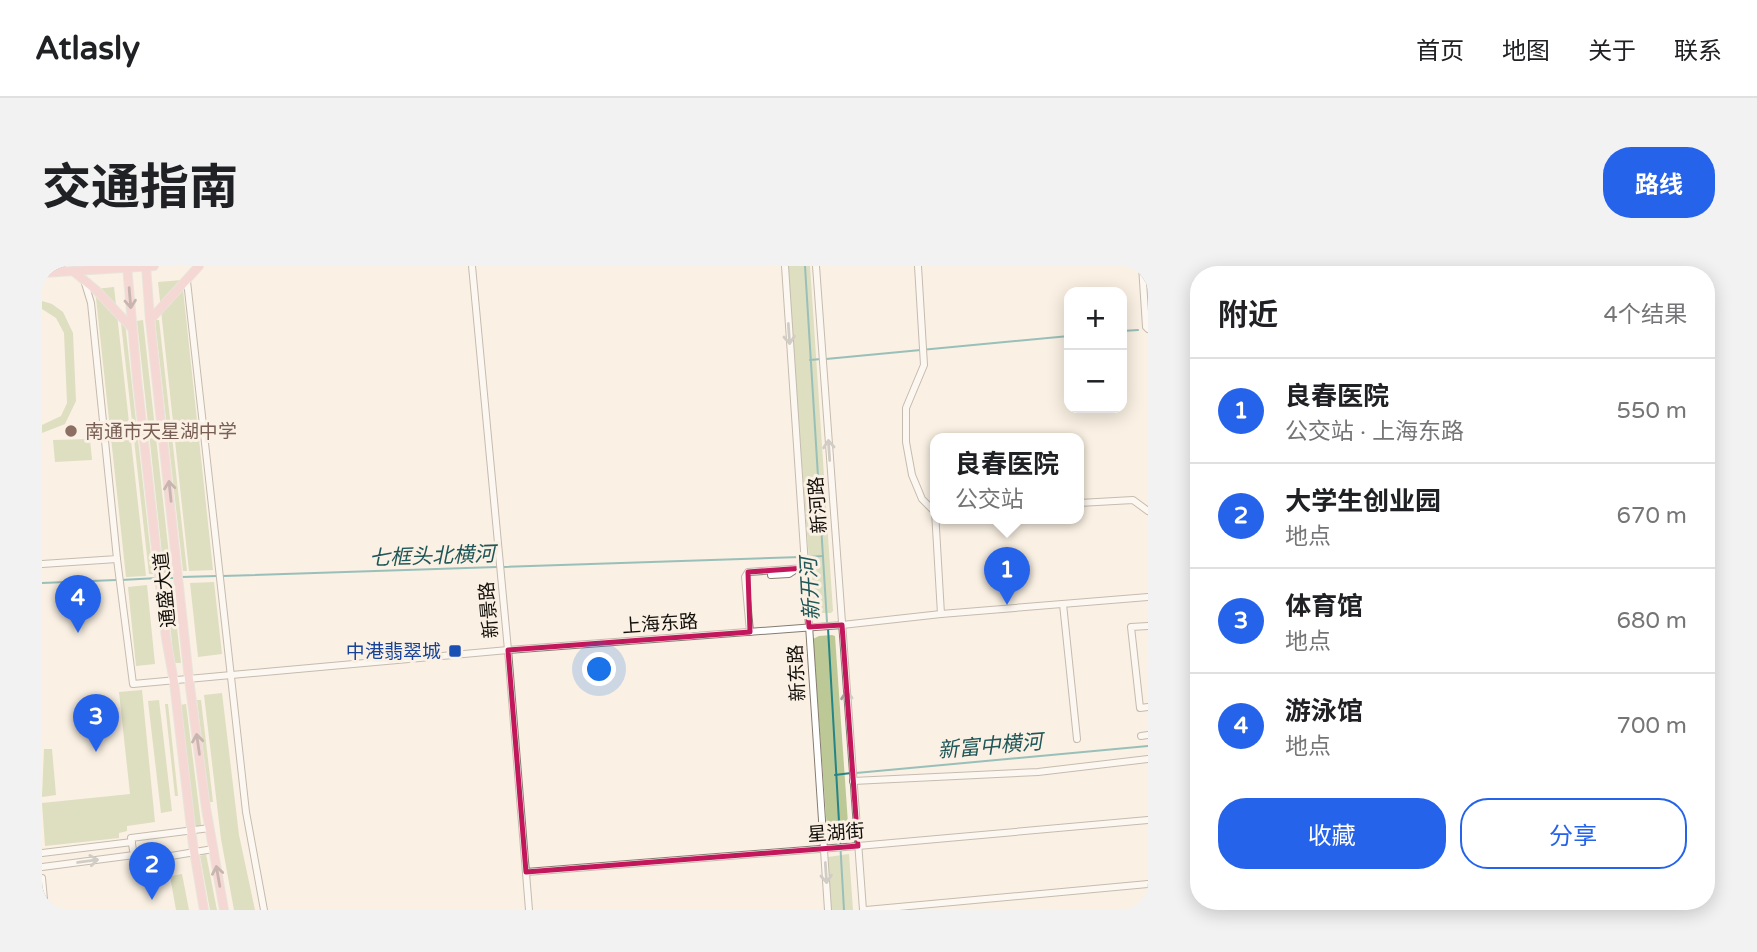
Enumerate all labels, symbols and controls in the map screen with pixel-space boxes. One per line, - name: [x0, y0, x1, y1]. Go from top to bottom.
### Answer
- text: Atlasly: [35, 29, 140, 68]
- text: 首页: [1416, 37, 1464, 66]
- text: 地图: [1502, 37, 1550, 66]
- text: 关于: [1588, 37, 1636, 66]
- text: 联系: [1674, 37, 1722, 66]
- button: 路线: [1603, 147, 1715, 218]
- text: 交通指南: [42, 159, 238, 218]
- one-way arrow: [124, 286, 137, 309]
- map controls: [1064, 287, 1127, 413]
- button: +: [1064, 287, 1127, 350]
- text: 附近: [1218, 297, 1278, 334]
- text: 4个结果: [1604, 301, 1687, 329]
- one-way arrow: [783, 322, 796, 345]
- button: −: [1064, 350, 1127, 413]
- text: 良春医院: [1285, 381, 1389, 412]
- text: 1: [1234, 397, 1248, 425]
- text: 550 m: [1617, 397, 1687, 425]
- text: 公交站 · 上海东路: [1285, 418, 1464, 446]
- place label: 南通市天星湖中学: [85, 421, 237, 443]
- marker: 南通市天星湖中学: [63, 423, 79, 439]
- popup: [930, 433, 1084, 524]
- one-way arrow: [822, 439, 835, 462]
- text: 良春医院: [955, 449, 1059, 480]
- street label: 新河路: [805, 476, 831, 534]
- one-way arrow: [163, 480, 176, 503]
- text: 公交站: [955, 486, 1024, 514]
- text: 大学生创业园: [1285, 486, 1441, 517]
- text: 2: [1234, 502, 1248, 530]
- text: 670 m: [1617, 502, 1687, 530]
- text: 地点: [1285, 523, 1331, 551]
- water label: 七框头北横河: [369, 542, 499, 571]
- pin: 1: [984, 547, 1030, 605]
- street label: 通盛大道: [150, 551, 180, 629]
- water label: 新开河: [796, 553, 825, 621]
- pin: 4: [55, 575, 101, 633]
- street label: 新景路: [476, 581, 502, 639]
- text: 体育馆: [1285, 591, 1363, 622]
- text: 3: [1234, 607, 1248, 635]
- text: 680 m: [1617, 607, 1687, 635]
- street label: 上海东路: [621, 610, 699, 638]
- text: 地点: [1285, 628, 1331, 656]
- place label: 中港翡翠城: [346, 641, 441, 663]
- marker: 中港翡翠城: [447, 643, 463, 659]
- street label: 新东路: [785, 644, 809, 702]
- your location: [582, 652, 616, 686]
- one-way arrow: [840, 690, 853, 713]
- pin: 3: [73, 694, 119, 752]
- text: 游泳馆: [1285, 696, 1363, 727]
- text: 4: [1234, 712, 1248, 740]
- text: 700 m: [1617, 712, 1687, 740]
- water label: 新富中横河: [937, 729, 1047, 764]
- one-way arrow: [191, 733, 204, 756]
- text: 地点: [1285, 733, 1331, 761]
- button: 收藏: [1218, 798, 1446, 869]
- button: 分享: [1460, 798, 1687, 869]
- street label: 星湖街: [807, 820, 865, 846]
- pin: 2: [129, 842, 175, 900]
- one-way arrow: [76, 855, 99, 868]
- one-way arrow: [820, 861, 833, 884]
- one-way arrow: [211, 865, 224, 888]

